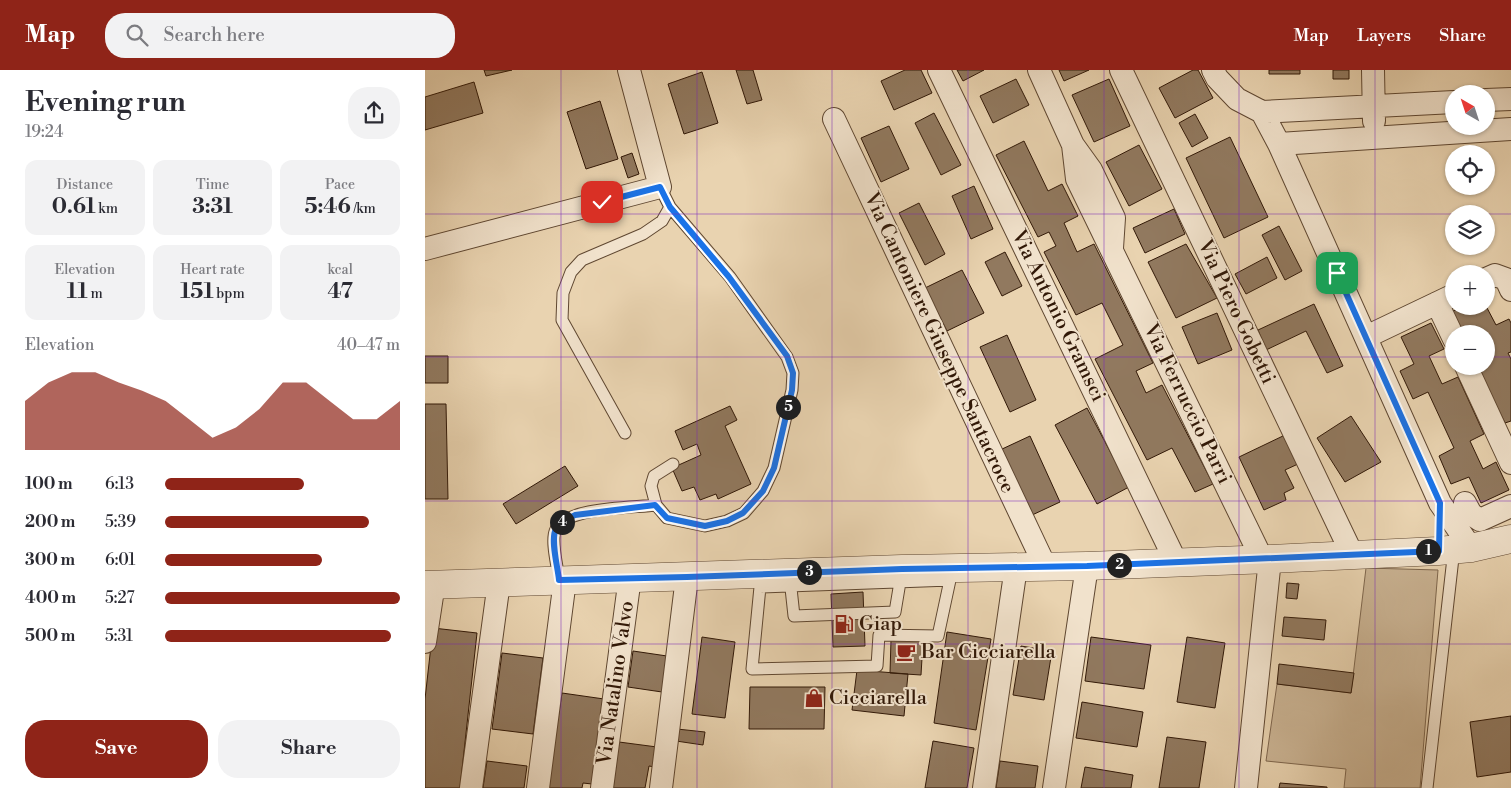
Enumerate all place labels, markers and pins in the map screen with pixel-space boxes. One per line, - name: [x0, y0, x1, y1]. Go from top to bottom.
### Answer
- pin: [581, 181, 623, 223]
- pin: [1316, 252, 1358, 294]
- pin: 5: [775, 394, 801, 420]
- pin: 4: [549, 510, 575, 534]
- pin: 1: [1415, 538, 1441, 564]
- pin: 2: [1107, 552, 1131, 578]
- pin: 3: [797, 560, 821, 584]
- place label: Giap: [859, 612, 902, 637]
- fuel station icon: Giap: [833, 613, 855, 635]
- place label: Bar Cicciarella: [920, 640, 1057, 665]
- cafe icon: Bar Cicciarella: [895, 641, 917, 663]
- place label: Cicciarella: [829, 686, 928, 711]
- shop icon: Cicciarella: [803, 687, 825, 709]

